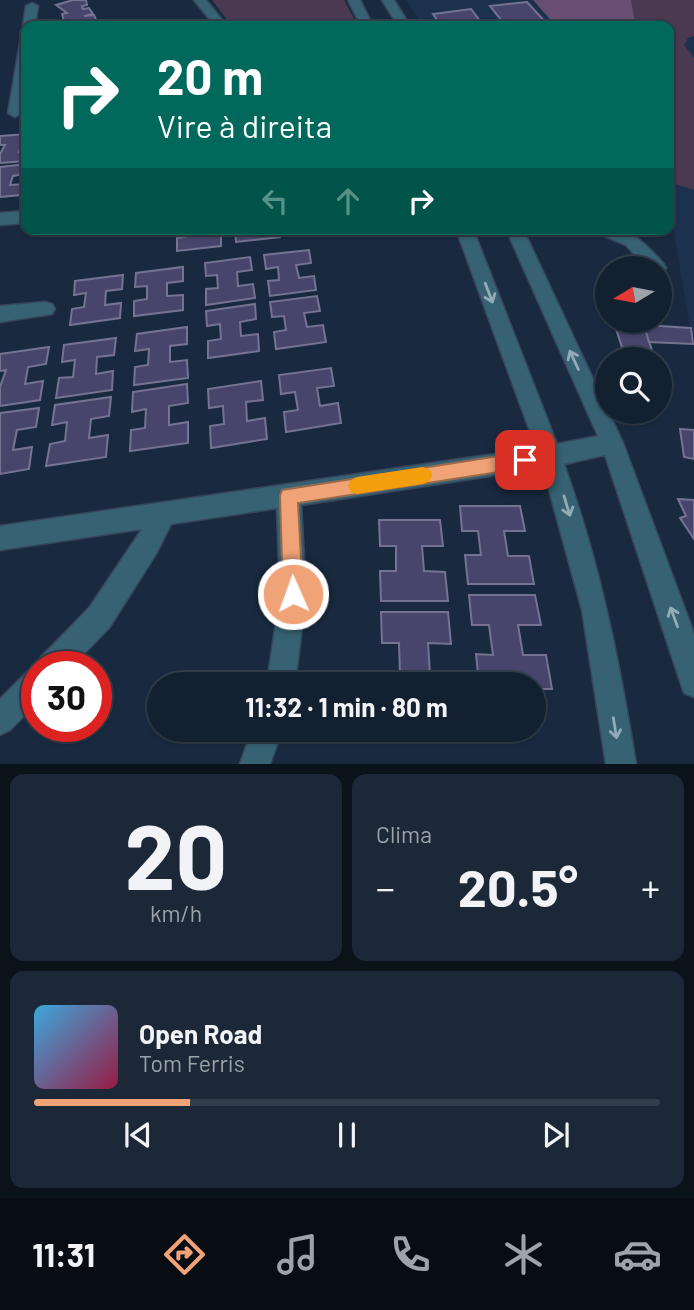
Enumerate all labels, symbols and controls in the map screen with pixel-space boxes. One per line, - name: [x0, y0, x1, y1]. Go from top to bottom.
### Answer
- text: 20 m: [157, 46, 263, 105]
- icon: right: [42, 49, 133, 140]
- text: Vire à direita: [157, 106, 332, 144]
- icon: left: [256, 182, 294, 220]
- icon: ahead: [329, 182, 367, 220]
- icon: right: [402, 182, 440, 220]
- north arrow: [595, 256, 672, 332]
- map controls: [595, 256, 672, 424]
- one-way arrow: [484, 281, 497, 303]
- button: search: [595, 347, 672, 424]
- one-way arrow: [567, 350, 580, 371]
- pin: [495, 430, 555, 490]
- icon: arrive: [506, 441, 544, 479]
- one-way arrow: [561, 495, 574, 517]
- position arrow: [256, 557, 330, 631]
- one-way arrow: [667, 607, 679, 629]
- speed limit sign: 30: [21, 651, 112, 742]
- text: 11:32 · 1 min · 80 m: [245, 691, 448, 722]
- one-way arrow: [609, 716, 622, 739]
- text: 20: [125, 799, 227, 908]
- text: Clima: [376, 820, 432, 848]
- text: 20.5°: [458, 855, 578, 917]
- text: −: [376, 864, 395, 910]
- text: +: [641, 864, 660, 910]
- text: km/h: [150, 899, 202, 927]
- text: Open Road: [139, 1018, 262, 1049]
- text: Tom Ferris: [139, 1049, 245, 1077]
- icon: previous: [119, 1116, 157, 1154]
- icon: pause: [328, 1116, 366, 1154]
- icon: next: [537, 1116, 575, 1154]
- icon: directions: [160, 1230, 209, 1279]
- icon: music: [273, 1230, 322, 1279]
- icon: phone: [386, 1230, 435, 1279]
- icon: climate: [499, 1230, 548, 1279]
- icon: car: [613, 1230, 662, 1279]
- text: 11:31: [32, 1235, 95, 1273]

